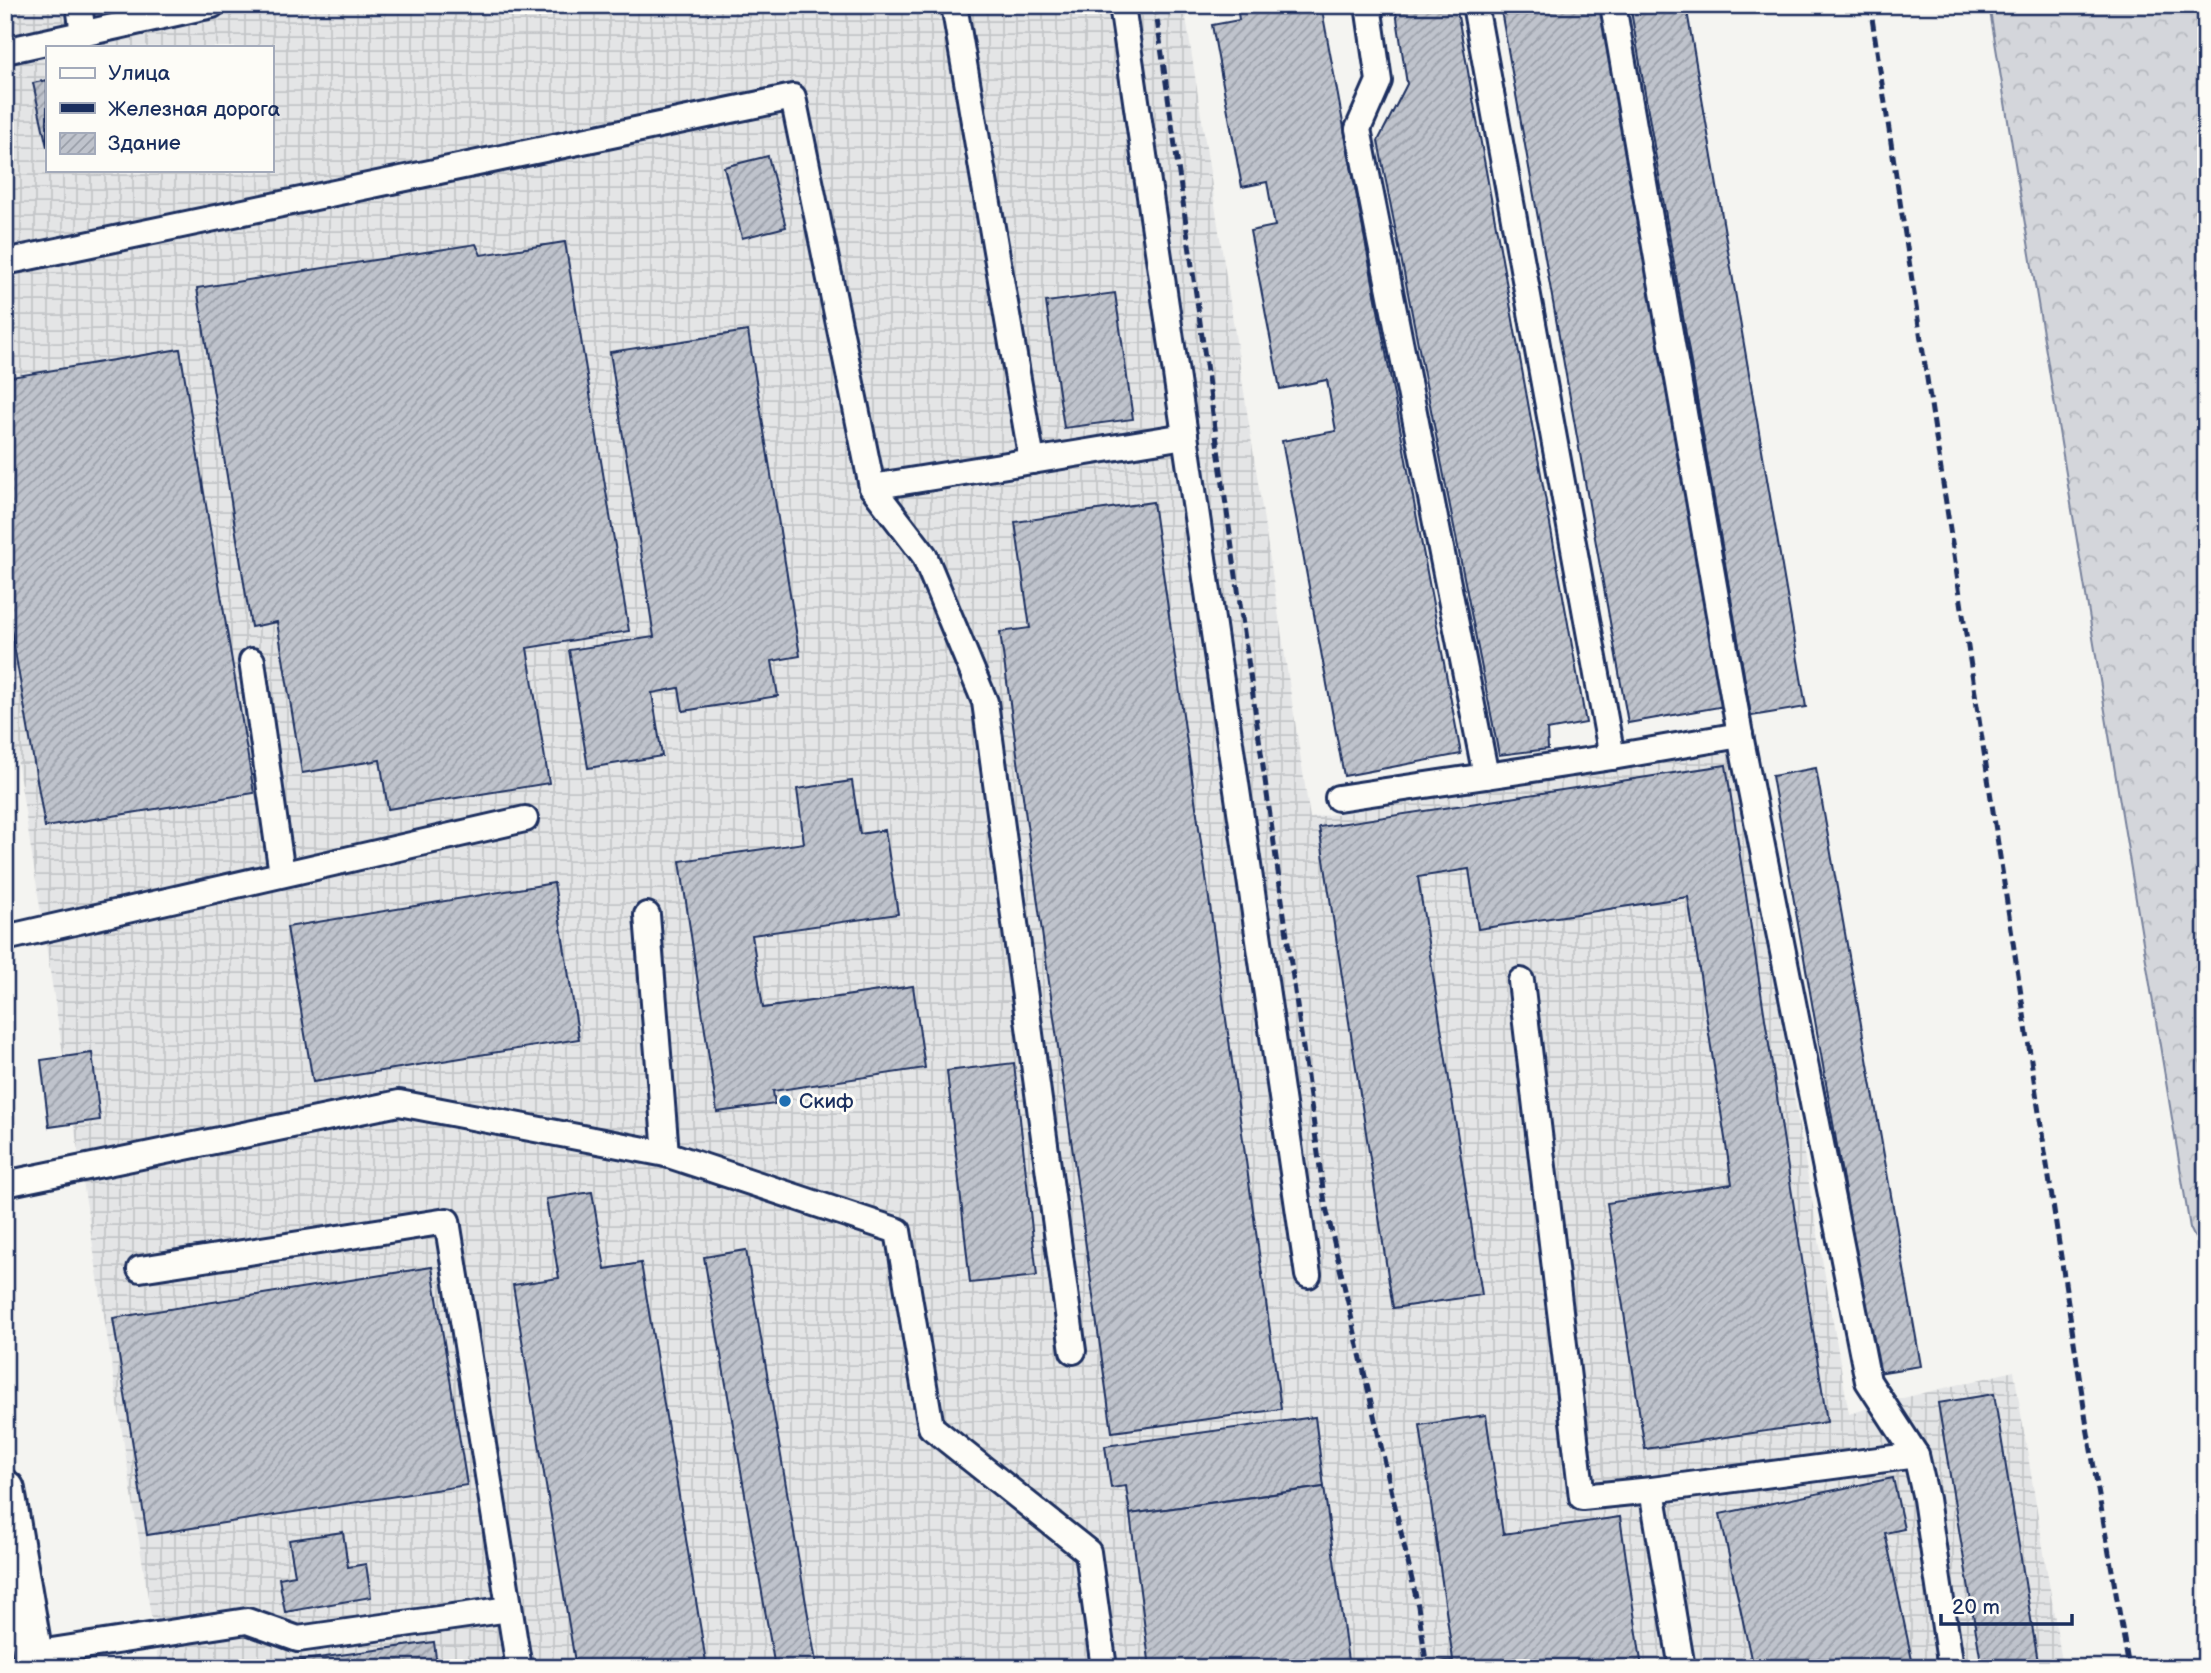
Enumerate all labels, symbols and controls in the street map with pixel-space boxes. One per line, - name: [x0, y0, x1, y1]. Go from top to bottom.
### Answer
- legend: [46, 46, 273, 172]
- text: Улица: [108, 61, 171, 86]
- text: Железная дорога: [108, 97, 281, 122]
- text: Здание: [108, 131, 181, 156]
- place label: Скиф: [799, 1089, 854, 1114]
- marker: Скиф: [777, 1093, 793, 1109]
- scale bar: [1941, 1582, 2073, 1626]
- text: 20 m: [1952, 1595, 2000, 1620]

